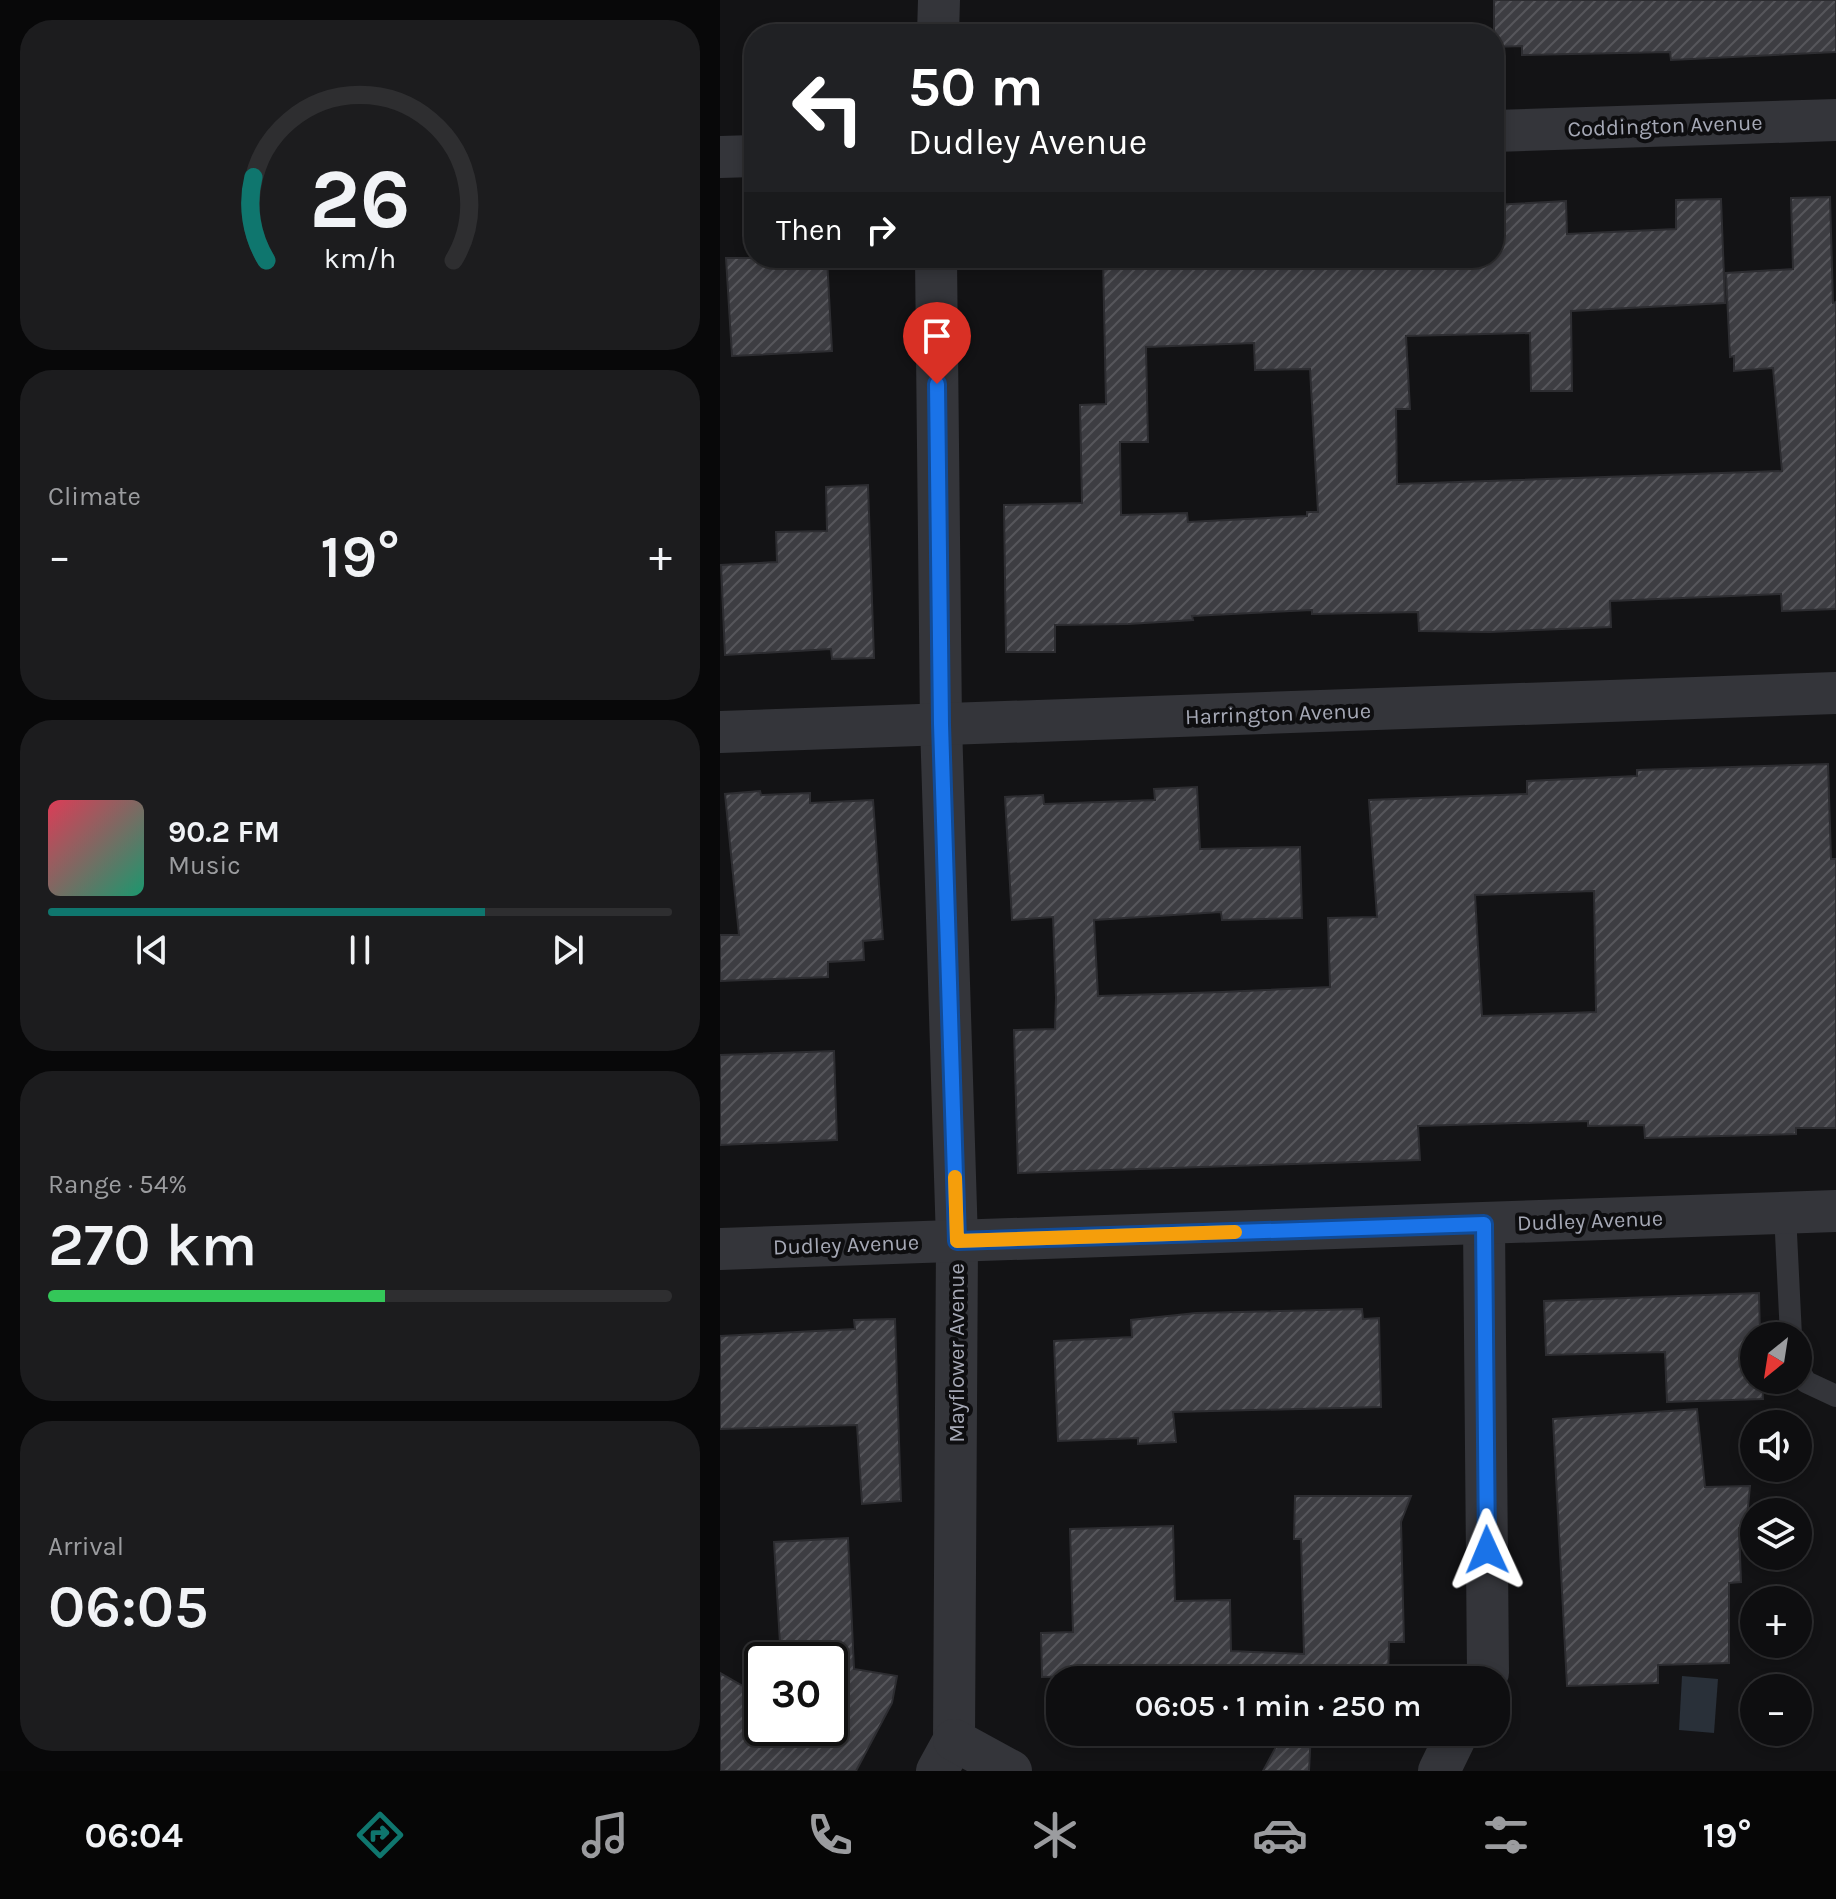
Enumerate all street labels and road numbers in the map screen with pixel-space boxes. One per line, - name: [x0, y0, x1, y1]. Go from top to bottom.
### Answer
- street label: Coddington Avenue: [1567, 110, 1763, 142]
- street label: Harrington Avenue: [1185, 698, 1372, 730]
- street label: Dudley Avenue: [1517, 1205, 1664, 1237]
- street label: Dudley Avenue: [773, 1229, 920, 1261]
- street label: Mayflower Avenue: [944, 1263, 970, 1443]

